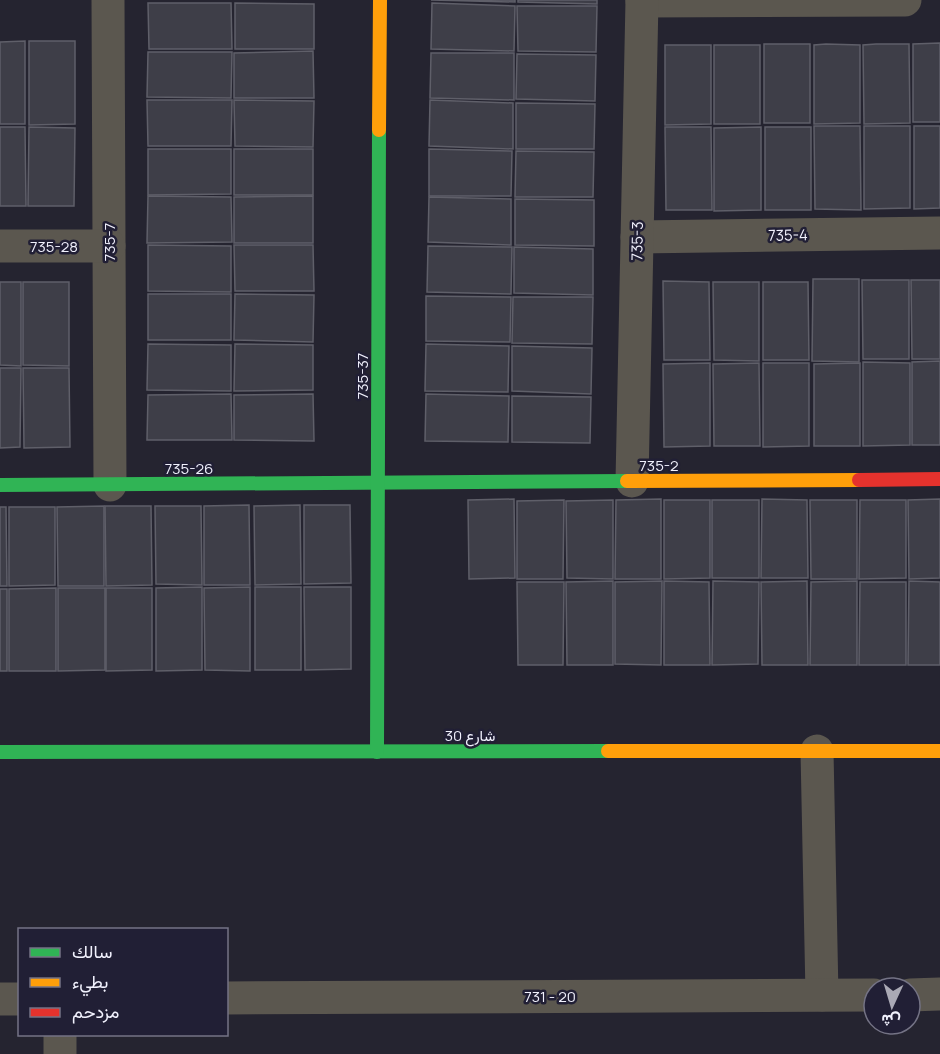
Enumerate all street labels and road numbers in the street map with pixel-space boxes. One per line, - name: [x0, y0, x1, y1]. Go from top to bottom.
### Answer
- street label: 735-3: [626, 221, 648, 261]
- street label: 735-7: [99, 223, 120, 261]
- street label: 735-4: [768, 224, 808, 246]
- street label: 735-28: [30, 236, 78, 257]
- street label: 735-37: [352, 353, 373, 399]
- street label: 735-2: [639, 455, 679, 476]
- street label: 735-26: [165, 458, 213, 479]
- street label: شارع 30: [445, 725, 495, 747]
- street label: 731 - 20: [524, 986, 576, 1007]

